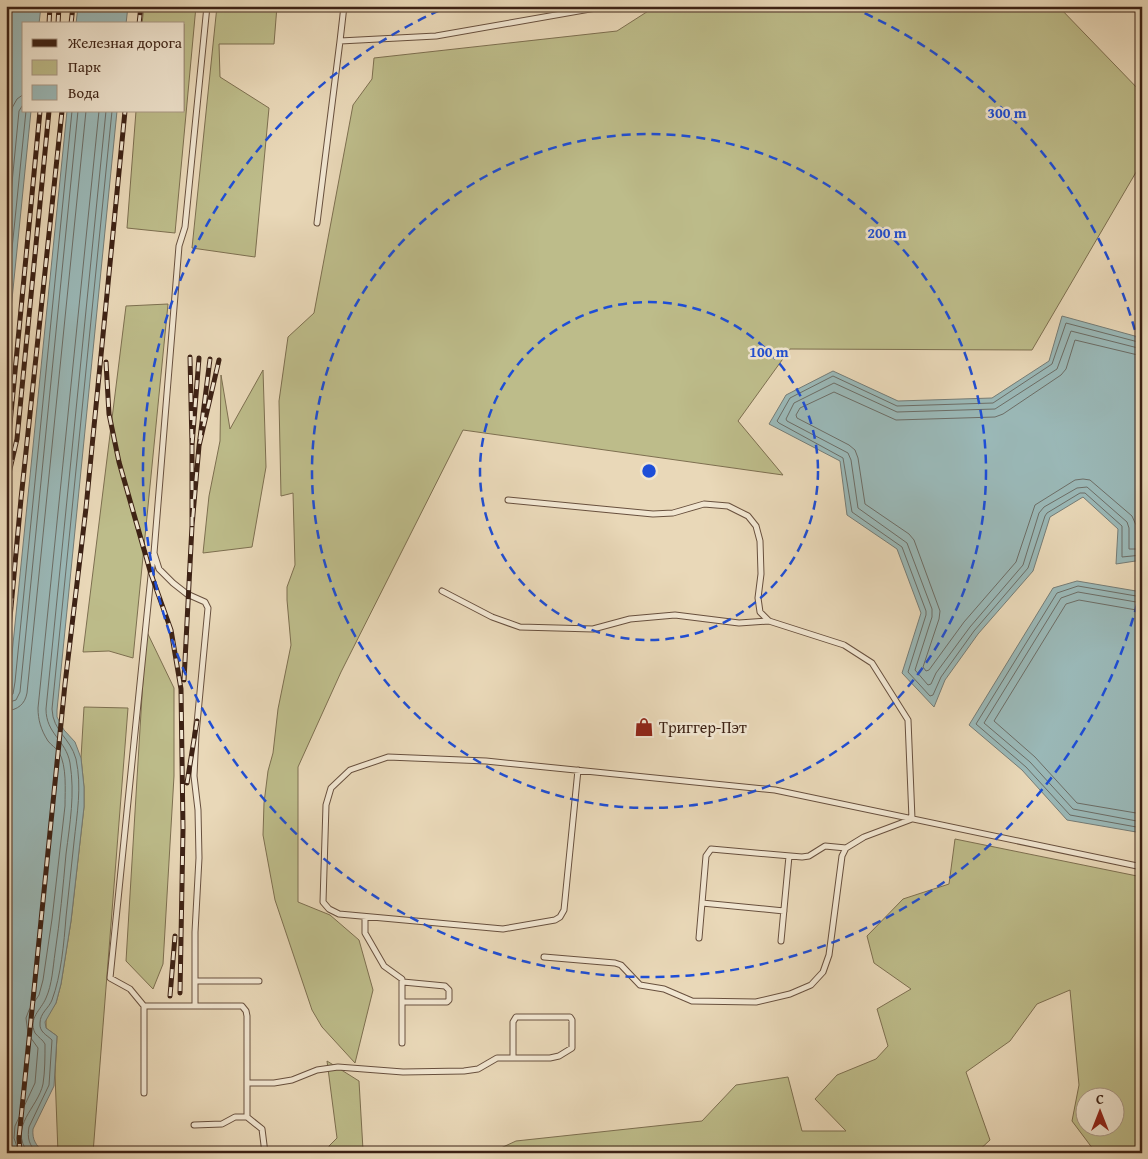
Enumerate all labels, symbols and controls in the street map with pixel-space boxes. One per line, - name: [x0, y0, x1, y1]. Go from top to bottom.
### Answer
- legend: [22, 22, 185, 112]
- text: Железная дорога: [67, 32, 183, 53]
- text: Парк: [68, 56, 101, 77]
- text: Вода: [68, 82, 100, 103]
- text: 300 m: [987, 102, 1027, 123]
- text: 200 m: [867, 222, 907, 243]
- text: 100 m: [749, 341, 789, 362]
- centre of rings: [640, 462, 658, 480]
- place label: Триггер-Пэт: [659, 715, 747, 739]
- shop icon: Триггер-Пэт: [633, 716, 655, 738]
- north arrow: [1076, 1086, 1126, 1136]
- text: С: [1096, 1089, 1104, 1109]

